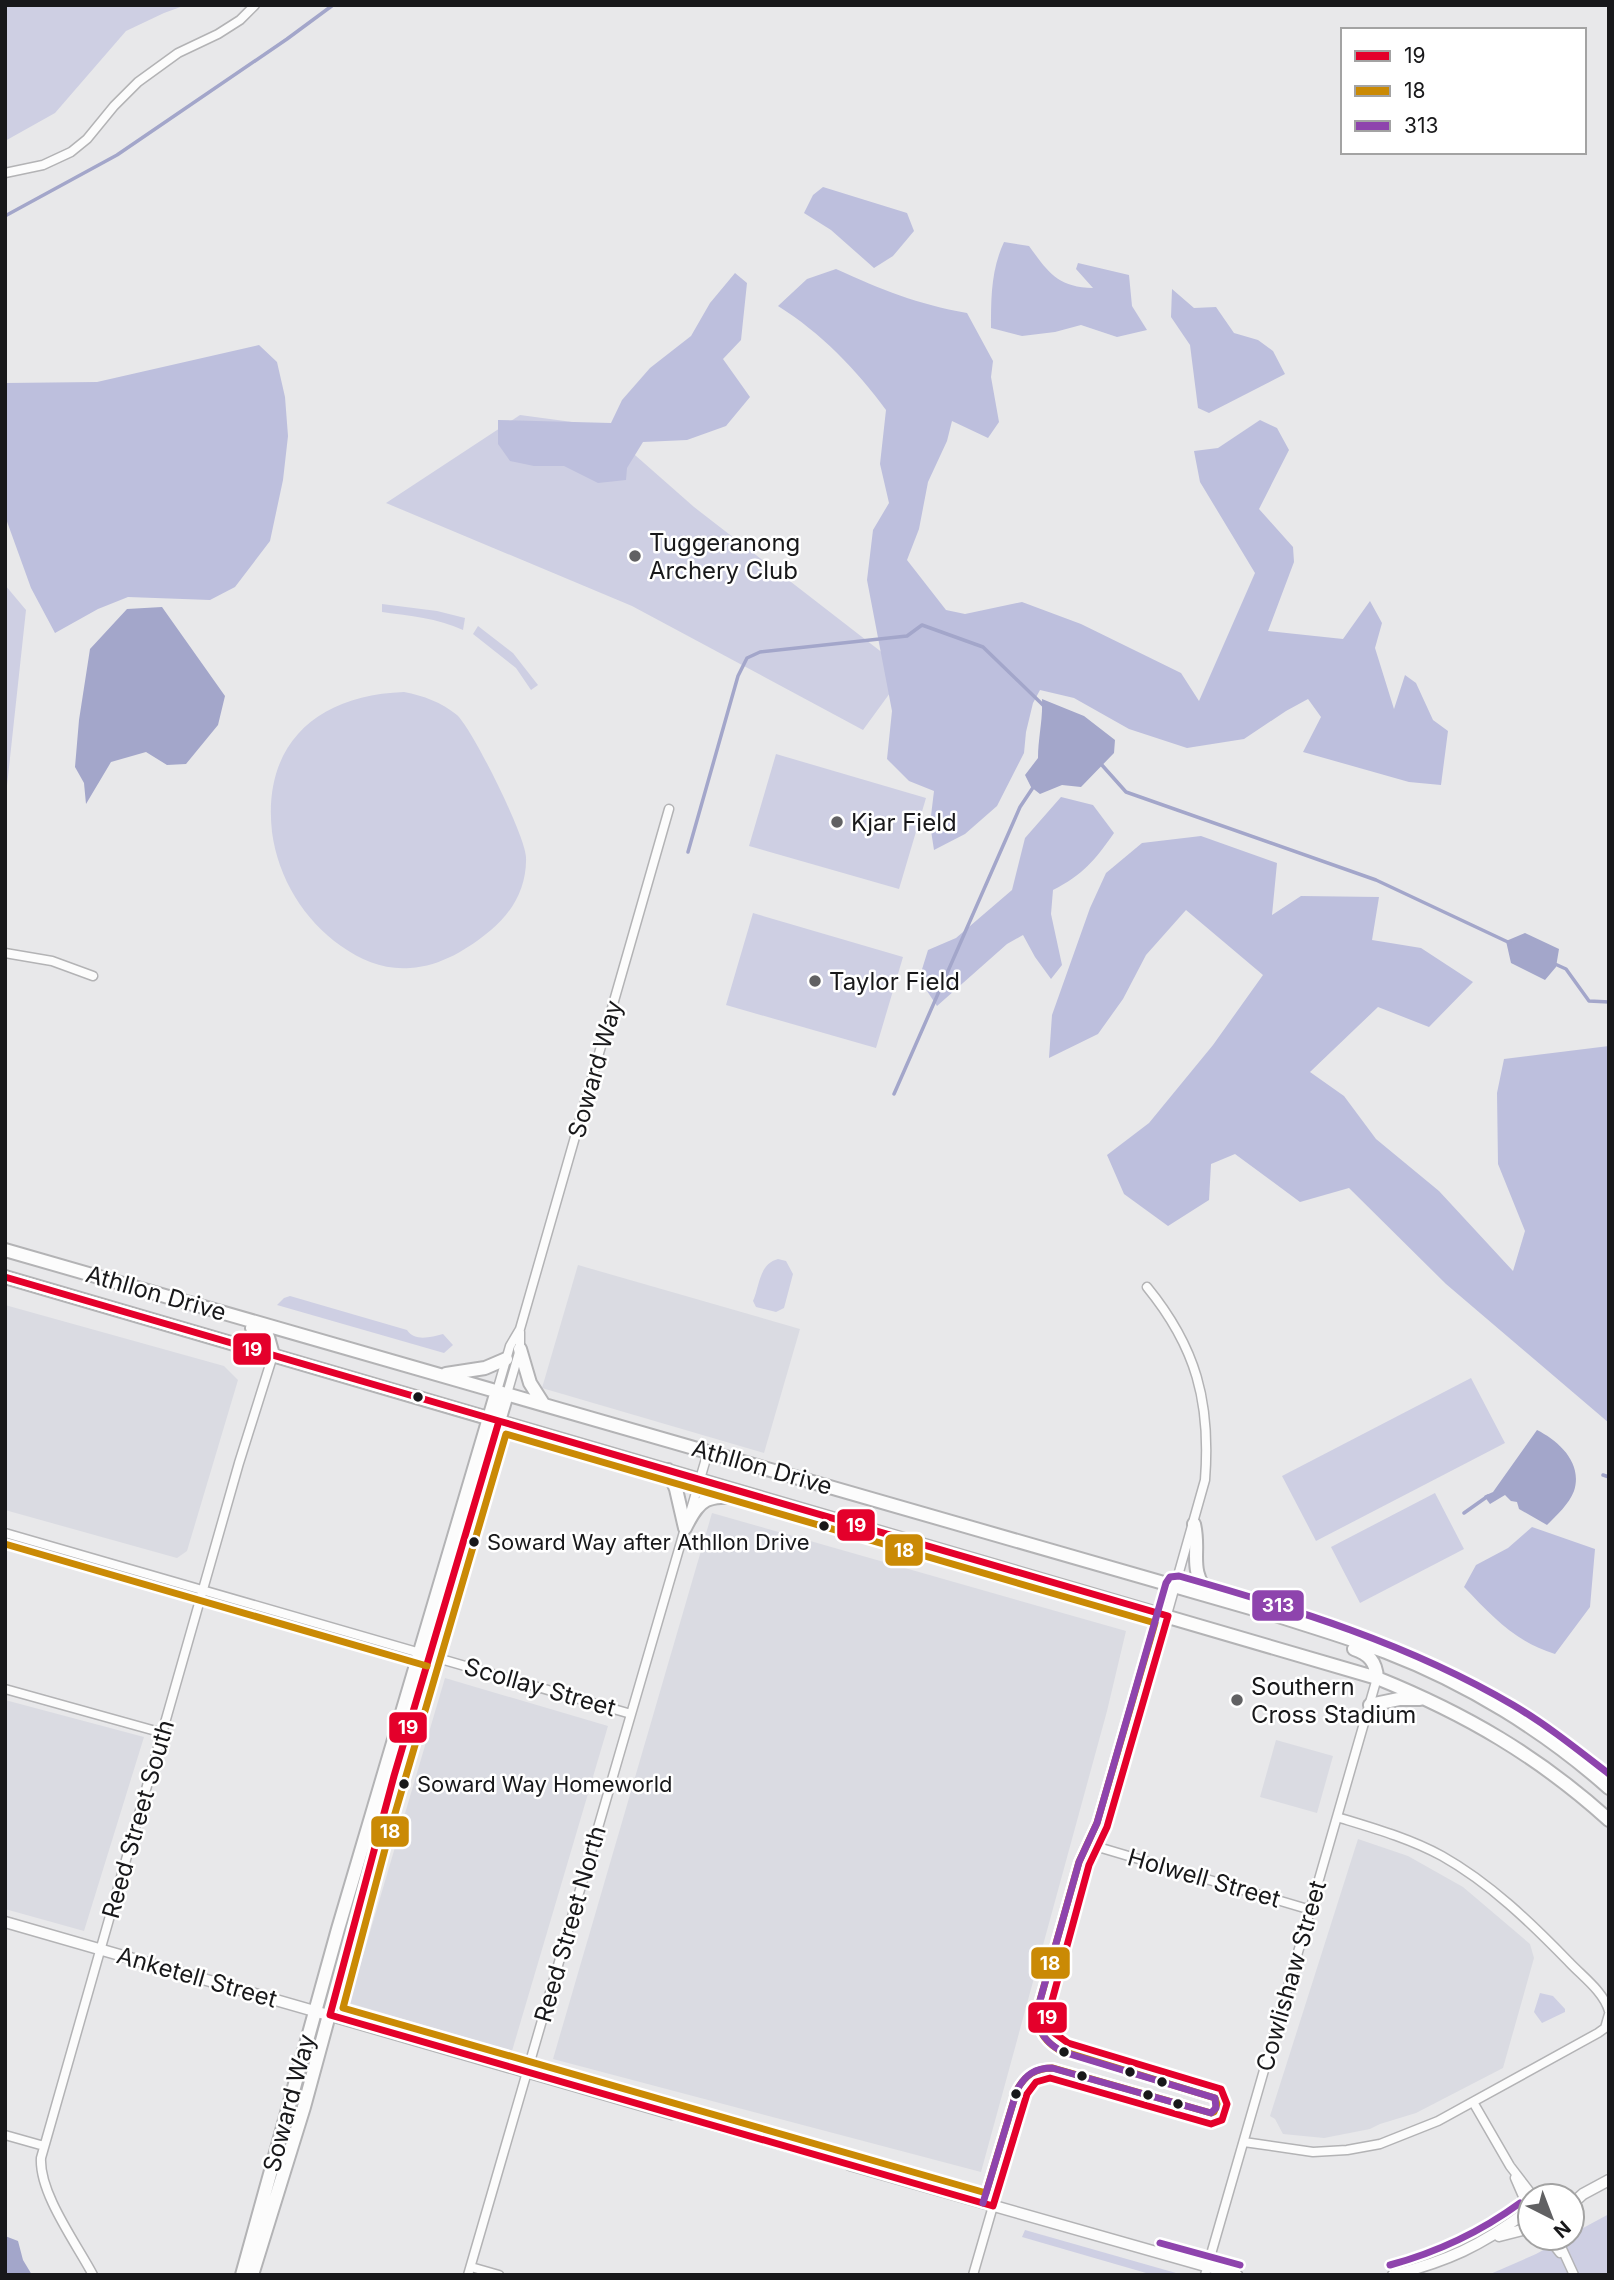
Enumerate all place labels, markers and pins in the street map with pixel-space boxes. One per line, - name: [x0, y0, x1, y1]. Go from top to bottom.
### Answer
- place label: Tuggeranong Archery Club: [649, 528, 800, 585]
- marker: Tuggeranong Archery Club: [627, 548, 643, 564]
- place label: Kjar Field: [851, 808, 957, 837]
- marker: Kjar Field: [829, 814, 845, 830]
- place label: Taylor Field: [829, 967, 960, 996]
- marker: Taylor Field: [807, 973, 823, 989]
- unlabelled marker: [411, 1390, 425, 1404]
- unlabelled marker: [817, 1519, 831, 1533]
- place label: Soward Way after Athllon Drive: [487, 1529, 810, 1555]
- marker: Soward Way after Athllon Drive: [467, 1535, 481, 1549]
- place label: Southern Cross Stadium: [1251, 1672, 1416, 1729]
- marker: Southern Cross Stadium: [1229, 1692, 1245, 1708]
- place label: Soward Way Homeworld: [417, 1771, 672, 1797]
- marker: Soward Way Homeworld: [397, 1777, 411, 1791]
- unlabelled marker: [1057, 2045, 1071, 2059]
- unlabelled marker: [1123, 2065, 1137, 2079]
- unlabelled marker: [1075, 2069, 1089, 2083]
- unlabelled marker: [1155, 2075, 1169, 2089]
- unlabelled marker: [1009, 2087, 1023, 2101]
- unlabelled marker: [1141, 2088, 1155, 2102]
- unlabelled marker: [1171, 2097, 1185, 2111]

